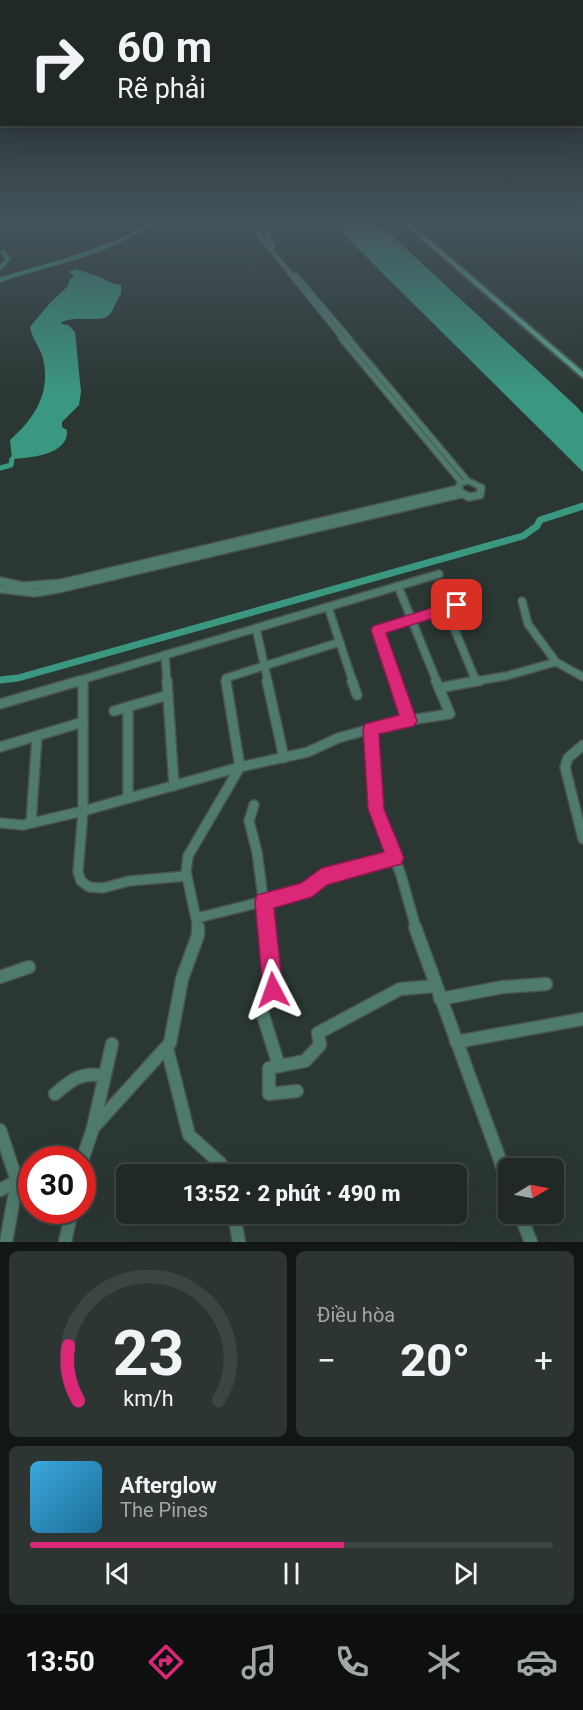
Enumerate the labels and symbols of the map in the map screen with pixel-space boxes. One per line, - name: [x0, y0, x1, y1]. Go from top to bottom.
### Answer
- pin: [431, 579, 482, 630]
- position arrow: [241, 958, 305, 1022]
- speed limit sign: 30: [18, 1146, 96, 1224]
- north arrow: [498, 1158, 564, 1224]

